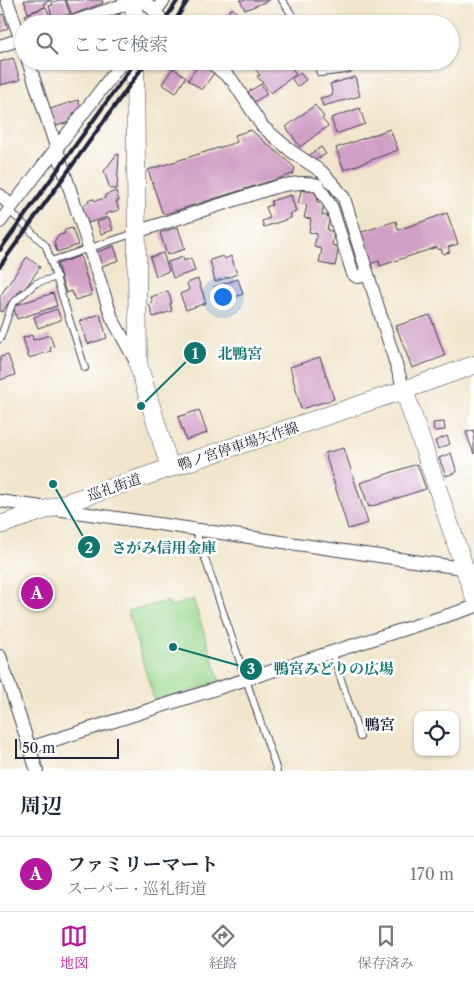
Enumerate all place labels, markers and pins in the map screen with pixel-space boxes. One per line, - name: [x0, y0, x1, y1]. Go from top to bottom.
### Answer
- callout: 北鴨宮: [182, 338, 272, 368]
- callout: さがみ信用金庫: [77, 532, 227, 562]
- pin: A: [21, 574, 53, 612]
- callout: 鴨宮みどりの広場: [239, 654, 404, 684]

